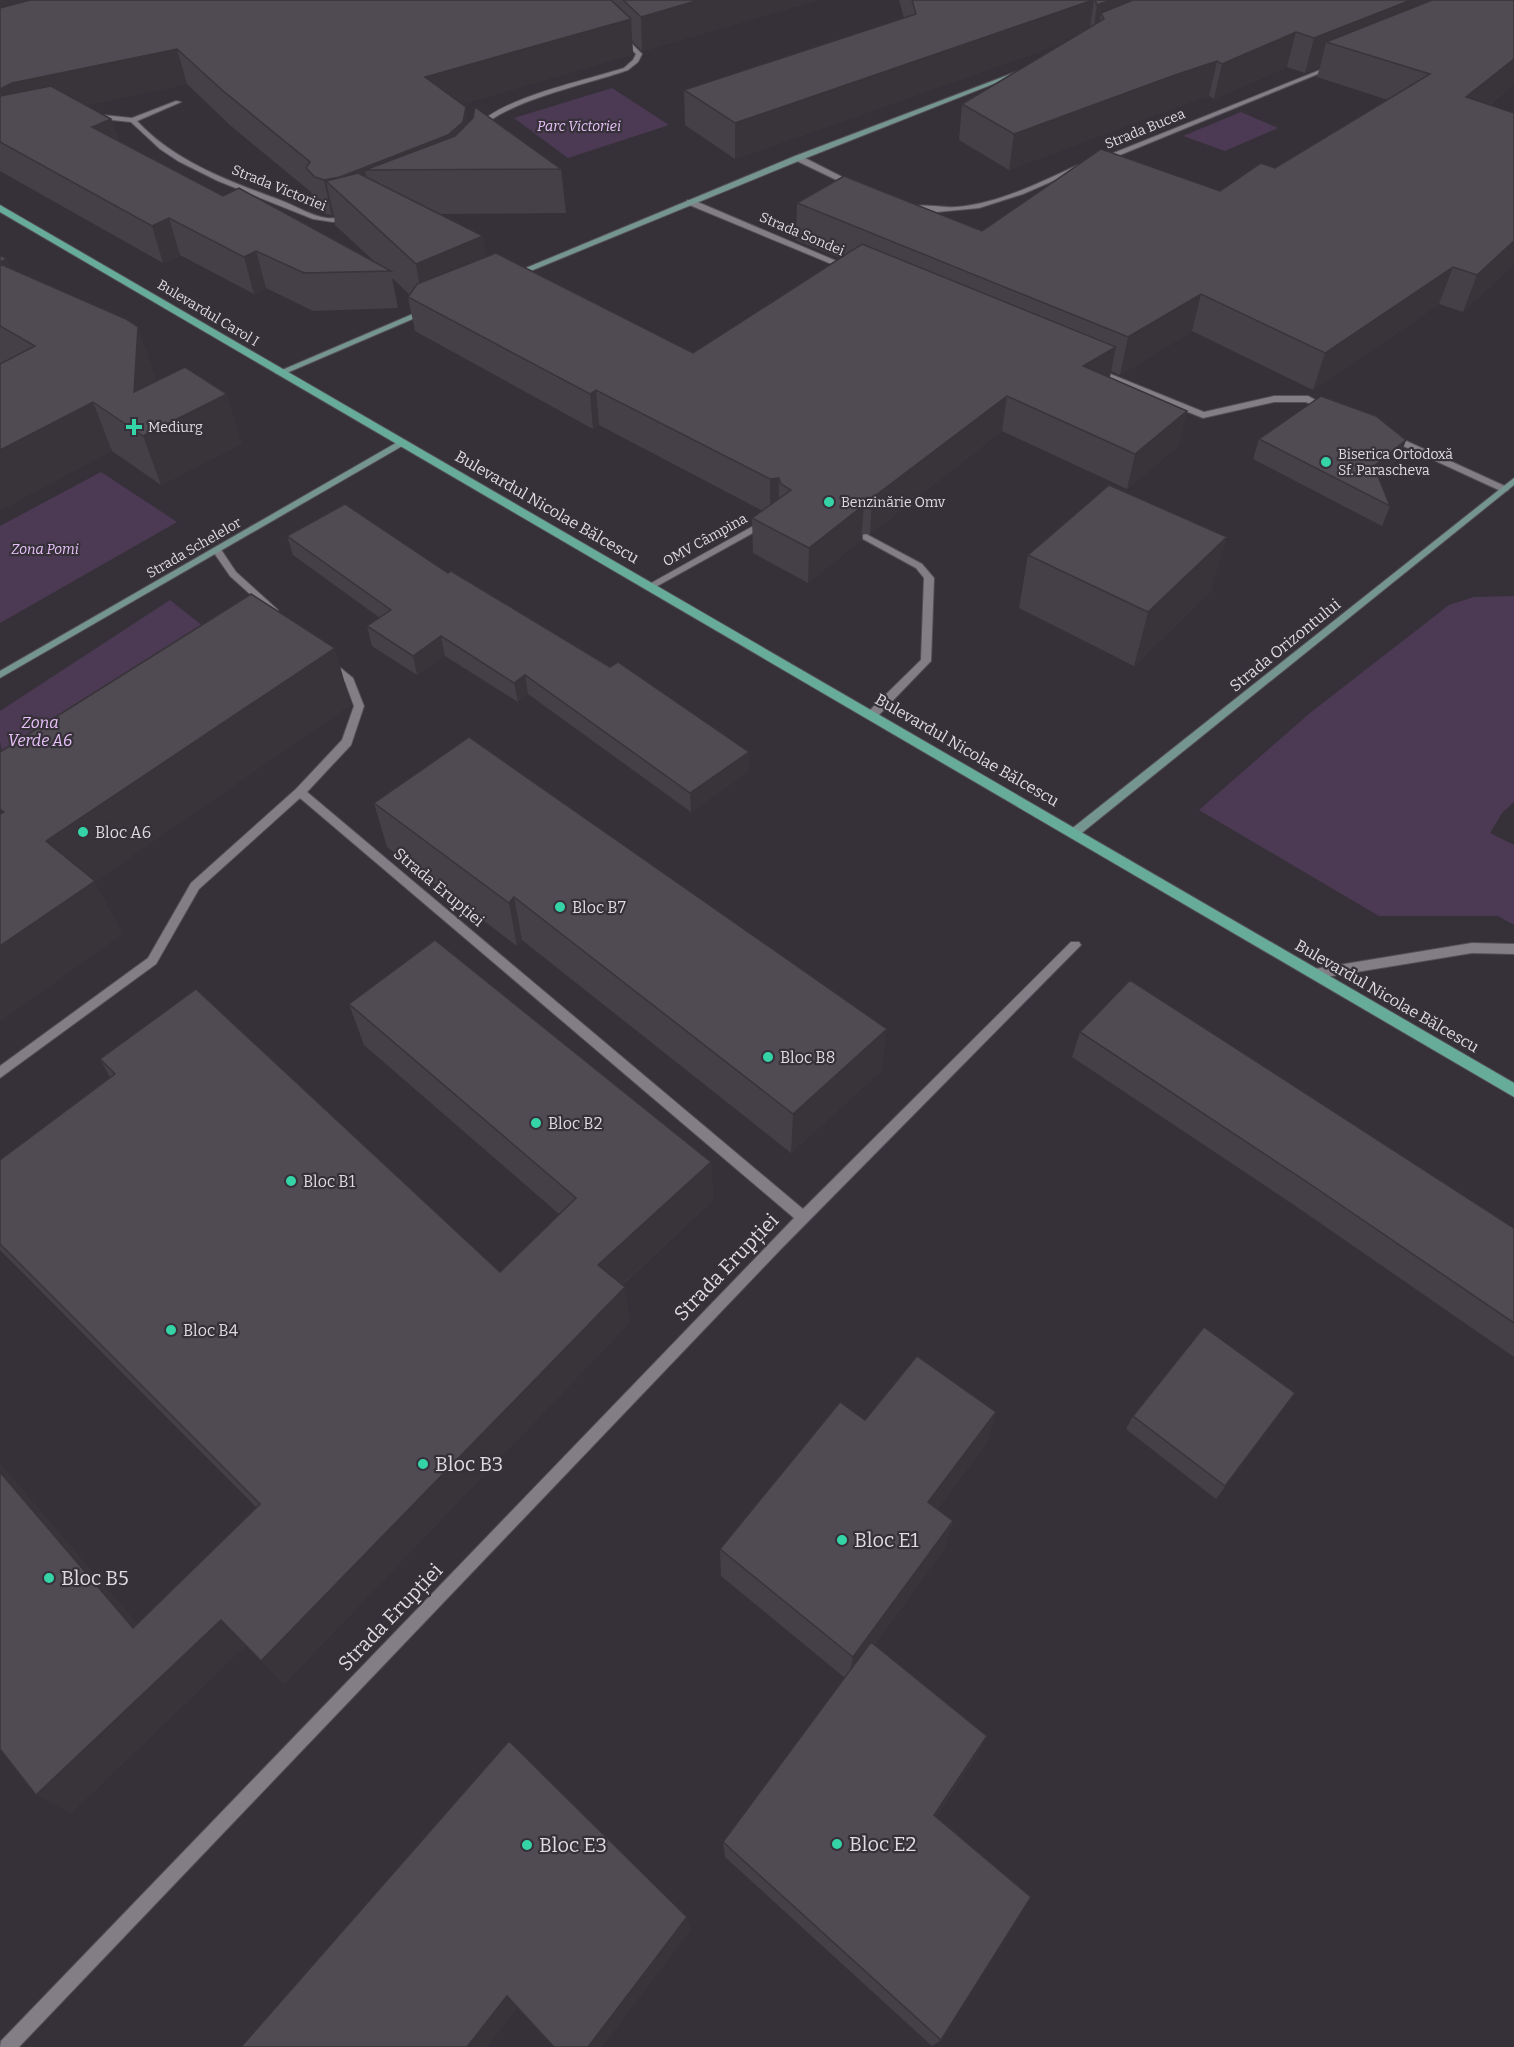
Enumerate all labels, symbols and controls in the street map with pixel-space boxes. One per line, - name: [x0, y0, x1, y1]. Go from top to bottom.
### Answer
- street label: Strada Bucea: [1102, 105, 1188, 153]
- park label: Parc Victoriei: [537, 118, 621, 135]
- street label: Strada Victoriei: [229, 161, 329, 215]
- street label: Strada Sondei: [757, 208, 847, 260]
- street label: Bulevardul Carol I: [154, 276, 262, 350]
- marker: Mediurg: [125, 418, 143, 436]
- place label: Mediurg: [148, 419, 203, 436]
- place label: Biserica Ortodoxă Sf. Parascheva: [1338, 446, 1453, 479]
- street label: Bulevardul Nicolae Bălcescu: [452, 447, 642, 568]
- marker: Biserica Ortodoxă Sf. Parascheva: [1319, 455, 1333, 469]
- place label: Benzinărie Omv: [841, 494, 946, 511]
- marker: Benzinărie Omv: [822, 495, 836, 509]
- street label: OMV Câmpina: [660, 510, 750, 570]
- street label: Strada Schelelor: [144, 514, 244, 582]
- park label: Zona Pomi: [11, 541, 79, 558]
- street label: Strada Orizontului: [1226, 594, 1344, 696]
- street label: Bulevardul Nicolae Bălcescu: [872, 690, 1062, 811]
- park label: Zona Verde A6: [8, 713, 72, 750]
- place label: Bloc A6: [95, 823, 151, 842]
- marker: Bloc A6: [76, 825, 90, 839]
- street label: Strada Erupției: [389, 844, 488, 931]
- place label: Bloc B7: [572, 898, 626, 917]
- marker: Bloc B7: [553, 900, 567, 914]
- street label: Bulevardul Nicolae Bălcescu: [1292, 936, 1482, 1057]
- place label: Bloc B8: [780, 1048, 835, 1067]
- marker: Bloc B8: [761, 1050, 775, 1064]
- place label: Bloc B2: [548, 1114, 602, 1133]
- marker: Bloc B2: [529, 1116, 543, 1130]
- place label: Bloc B1: [303, 1172, 356, 1191]
- marker: Bloc B1: [284, 1174, 298, 1188]
- street label: Strada Erupției: [669, 1208, 784, 1326]
- place label: Bloc B4: [183, 1321, 239, 1340]
- marker: Bloc B4: [164, 1323, 178, 1337]
- place label: Bloc B3: [435, 1452, 503, 1476]
- marker: Bloc B3: [416, 1457, 430, 1471]
- place label: Bloc E1: [854, 1528, 919, 1552]
- marker: Bloc E1: [835, 1533, 849, 1547]
- street label: Strada Erupției: [333, 1558, 448, 1676]
- place label: Bloc B5: [61, 1566, 129, 1590]
- marker: Bloc B5: [42, 1571, 56, 1585]
- place label: Bloc E2: [849, 1832, 916, 1856]
- place label: Bloc E3: [539, 1833, 607, 1857]
- marker: Bloc E2: [830, 1837, 844, 1851]
- marker: Bloc E3: [520, 1838, 534, 1852]

